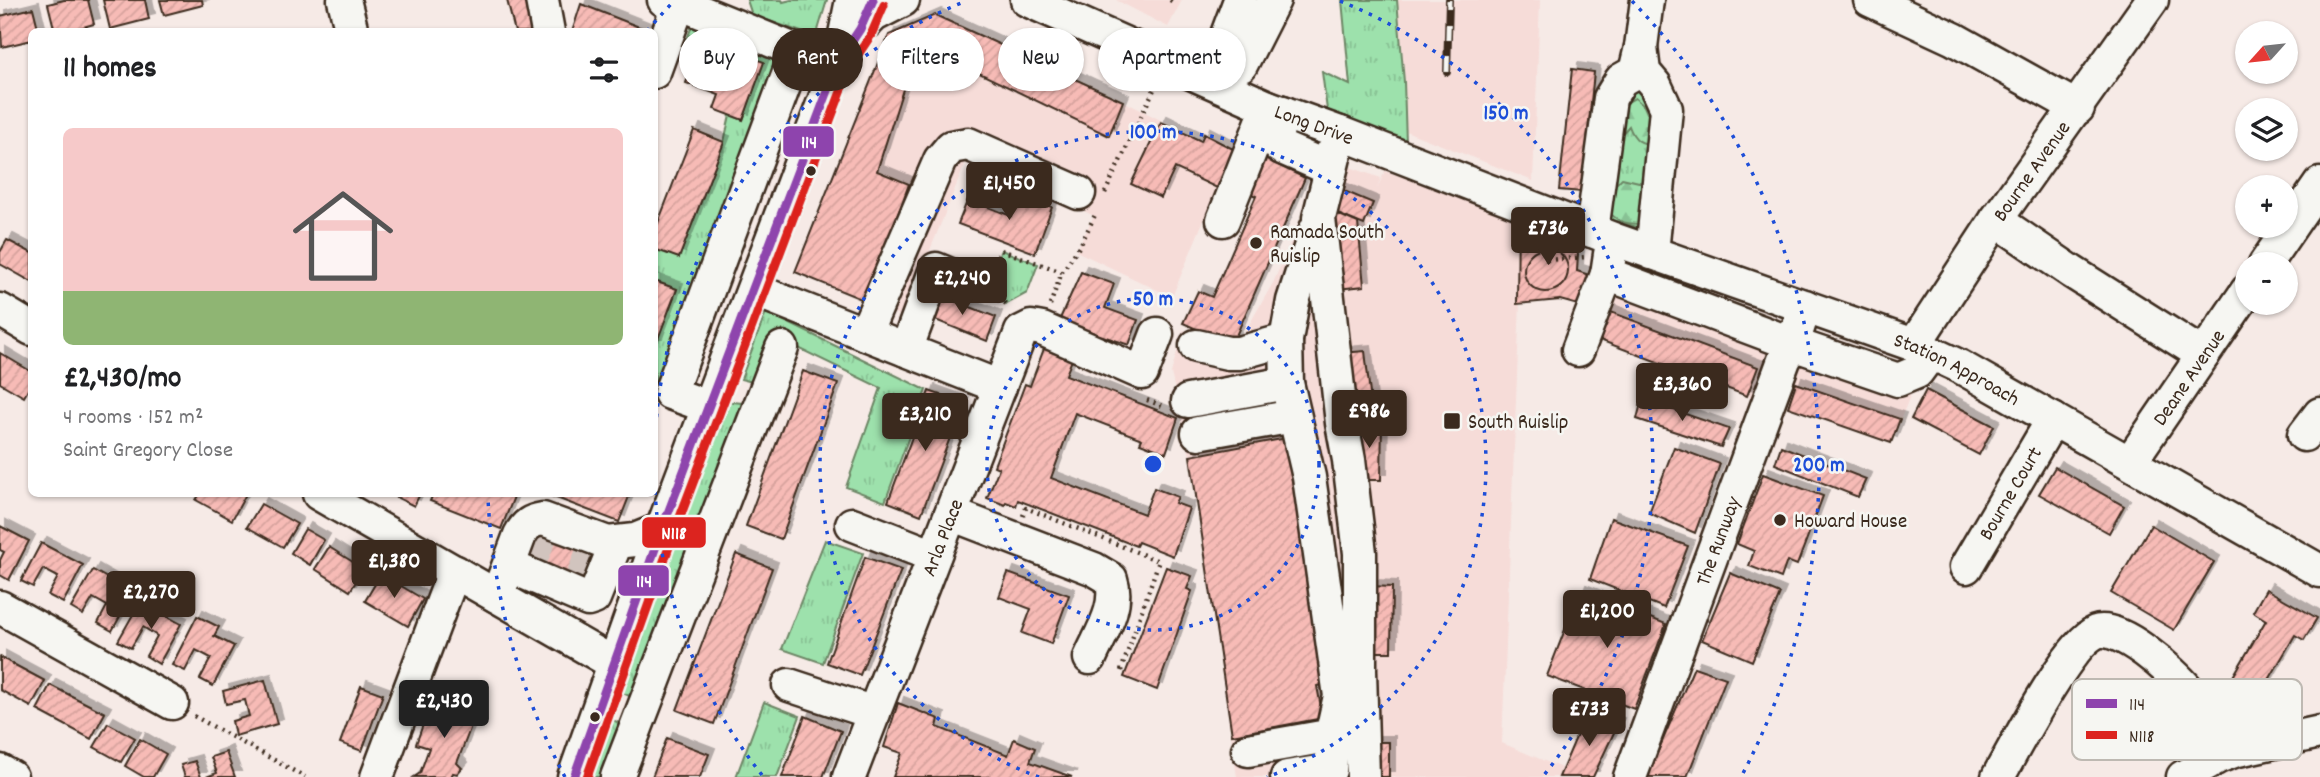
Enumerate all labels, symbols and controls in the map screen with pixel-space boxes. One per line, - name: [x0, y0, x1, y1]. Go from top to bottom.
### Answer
- north arrow: [2235, 21, 2298, 84]
- map controls: [2235, 21, 2298, 315]
- chip: Buy: [679, 28, 758, 91]
- chip: Rent: [772, 28, 863, 91]
- chip: Filters: [877, 28, 984, 91]
- chip: New: [998, 28, 1084, 91]
- chip: Apartment: [1098, 28, 1246, 91]
- text: 11 homes: [63, 49, 157, 92]
- icon: filters: [585, 51, 623, 89]
- button: layers: [2235, 98, 2298, 161]
- street label: Long Drive: [1270, 99, 1357, 155]
- text: 150 m: [1483, 100, 1529, 130]
- street label: Bourne Avenue: [1987, 116, 2080, 229]
- text: 100 m: [1130, 119, 1176, 149]
- line badge: 114: [782, 125, 835, 158]
- text: 114: [801, 131, 817, 158]
- pin: £1,450: [952, 162, 1066, 222]
- unlabelled marker: [804, 164, 818, 178]
- text: £1,450: [982, 168, 1036, 201]
- icon: home: [280, 173, 406, 299]
- button: +: [2235, 175, 2298, 238]
- pin: £736: [1507, 208, 1589, 267]
- text: £736: [1527, 213, 1569, 246]
- place label: Ramada South Ruislip: [1270, 219, 1384, 273]
- marker: Ramada South Ruislip: [1248, 235, 1264, 251]
- button: −: [2235, 252, 2298, 315]
- pin: £2,240: [905, 258, 1019, 317]
- text: £2,240: [933, 263, 991, 296]
- text: 50 m: [1133, 286, 1173, 316]
- street label: Deane Avenue: [2147, 324, 2234, 433]
- street label: Station Approach: [1889, 327, 2024, 415]
- text: £2,430/mo: [63, 359, 181, 402]
- pin: £3,360: [1625, 364, 1739, 423]
- text: £3,360: [1652, 369, 1712, 402]
- pin: £986: [1328, 391, 1410, 450]
- pin: £3,210: [868, 393, 982, 453]
- text: £986: [1348, 396, 1390, 429]
- text: £3,210: [898, 399, 952, 432]
- text: 4 rooms · 152 m²: [63, 402, 203, 435]
- place label: South Ruislip: [1468, 409, 1568, 439]
- marker: South Ruislip: [1442, 411, 1462, 431]
- text: Saint Gregory Close: [63, 435, 233, 468]
- street label: Bourne Court: [1973, 442, 2052, 547]
- centre of rings: [1141, 452, 1165, 476]
- text: 200 m: [1793, 452, 1845, 482]
- street label: The Runway: [1690, 492, 1750, 590]
- street label: Arla Place: [916, 495, 973, 582]
- place label: Howard House: [1794, 508, 1907, 538]
- marker: Howard House: [1772, 512, 1788, 528]
- line badge: N118: [641, 516, 707, 549]
- text: N118: [661, 522, 687, 549]
- pin: £1,380: [337, 540, 451, 600]
- text: £1,380: [368, 546, 420, 579]
- line badge: 114: [617, 564, 670, 597]
- text: 114: [636, 570, 652, 597]
- pin: £2,270: [94, 572, 208, 631]
- text: £2,270: [122, 577, 180, 610]
- pin: £1,200: [1550, 590, 1664, 650]
- text: £1,200: [1579, 596, 1635, 629]
- legend: [2072, 679, 2302, 760]
- pin: £2,430: [387, 680, 501, 740]
- text: £2,430: [415, 686, 473, 719]
- pin: £733: [1548, 688, 1630, 748]
- text: 114: [2129, 693, 2145, 720]
- text: £733: [1569, 694, 1609, 727]
- unlabelled marker: [588, 710, 602, 724]
- text: N118: [2129, 725, 2154, 752]

